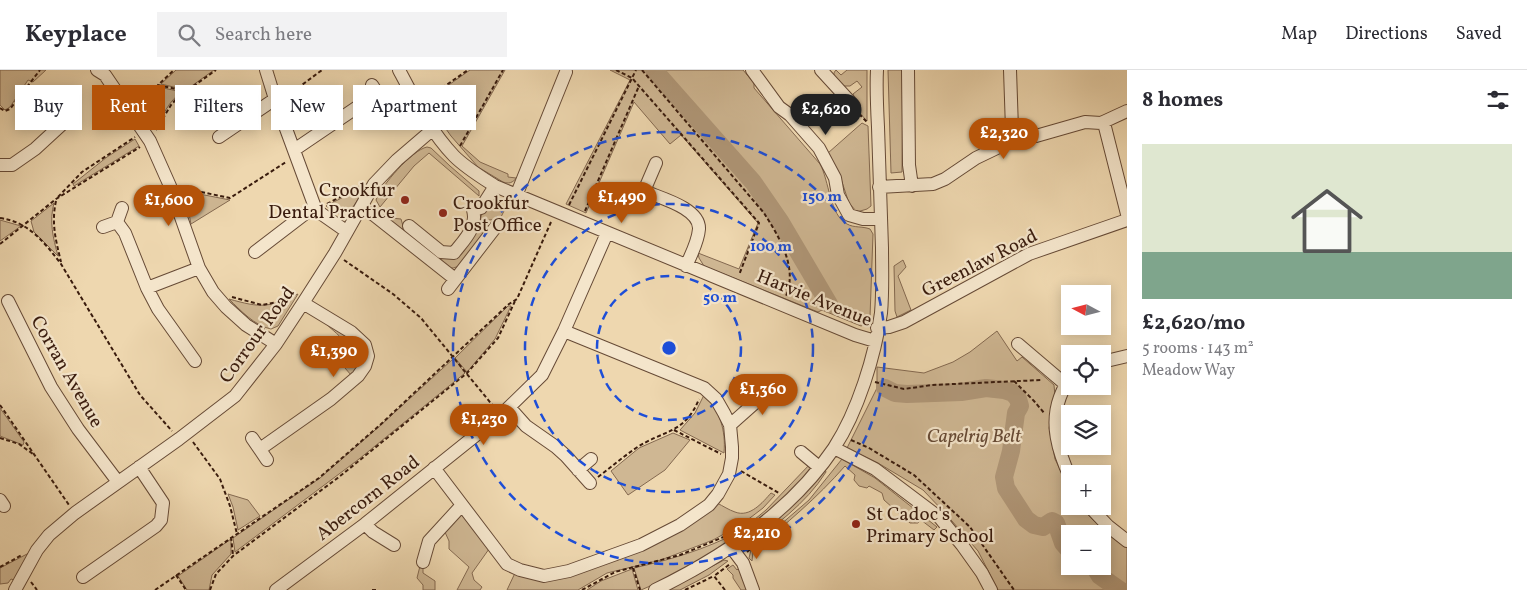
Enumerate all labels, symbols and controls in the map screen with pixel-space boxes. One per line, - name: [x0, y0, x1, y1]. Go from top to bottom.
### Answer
- search box: [157, 12, 507, 57]
- text: Keyplace: [25, 18, 127, 52]
- icon: search: [175, 21, 203, 49]
- text: Search here: [215, 22, 312, 48]
- text: Map: [1281, 22, 1317, 47]
- text: Directions: [1345, 22, 1428, 47]
- text: Saved: [1456, 22, 1502, 47]
- chip: Buy: [15, 85, 82, 130]
- chip: Rent: [92, 85, 165, 130]
- chip: Filters: [175, 85, 261, 130]
- chip: New: [271, 85, 343, 130]
- chip: Apartment: [353, 85, 476, 130]
- text: 8 homes: [1142, 86, 1223, 115]
- icon: filters: [1484, 86, 1512, 114]
- pin: £2,620: [785, 93, 867, 136]
- text: £2,620: [801, 99, 851, 121]
- pin: £2,320: [963, 118, 1045, 160]
- text: £2,320: [980, 123, 1028, 145]
- icon: home: [1282, 176, 1372, 266]
- place label: Crookfur Dental Practice: [268, 178, 395, 226]
- pin: £1,490: [581, 182, 663, 224]
- pin: £1,600: [128, 184, 210, 227]
- text: £1,490: [598, 187, 646, 209]
- text: 150 m: [802, 187, 842, 208]
- text: £1,600: [145, 190, 193, 212]
- place label: Crookfur Post Office: [453, 191, 542, 239]
- marker: Crookfur Dental Practice: [399, 194, 411, 206]
- marker: Crookfur Post Office: [437, 207, 449, 219]
- street label: Greenlaw Road: [918, 223, 1042, 304]
- text: 100 m: [750, 237, 793, 258]
- street label: Harvie Avenue: [753, 264, 876, 334]
- street label: Corrour Road: [214, 281, 302, 389]
- north arrow: [1061, 285, 1111, 335]
- map controls: [1061, 285, 1111, 575]
- text: 50 m: [703, 288, 737, 309]
- text: £2,620/mo: [1142, 309, 1245, 338]
- street label: Corran Avenue: [24, 311, 109, 433]
- pin: £1,390: [293, 336, 375, 378]
- text: 5 rooms · 143 m²: [1142, 338, 1254, 360]
- centre of rings: [660, 339, 678, 357]
- text: £1,390: [311, 341, 357, 363]
- button: locate: [1061, 345, 1111, 395]
- text: Meadow Way: [1142, 360, 1235, 382]
- pin: £1,360: [722, 374, 804, 416]
- text: £1,360: [740, 379, 786, 401]
- pin: £1,230: [443, 404, 525, 446]
- button: layers: [1061, 405, 1111, 455]
- text: £1,230: [461, 409, 507, 431]
- park label: Capelrig Belt: [927, 424, 1022, 450]
- street label: Abercorn Road: [311, 450, 426, 547]
- button: +: [1061, 465, 1111, 515]
- place label: St Cadoc's Primary School: [866, 502, 994, 550]
- pin: £2,210: [716, 518, 798, 560]
- marker: St Cadoc's Primary School: [850, 518, 862, 530]
- text: £2,210: [734, 523, 780, 545]
- button: −: [1061, 525, 1111, 575]

